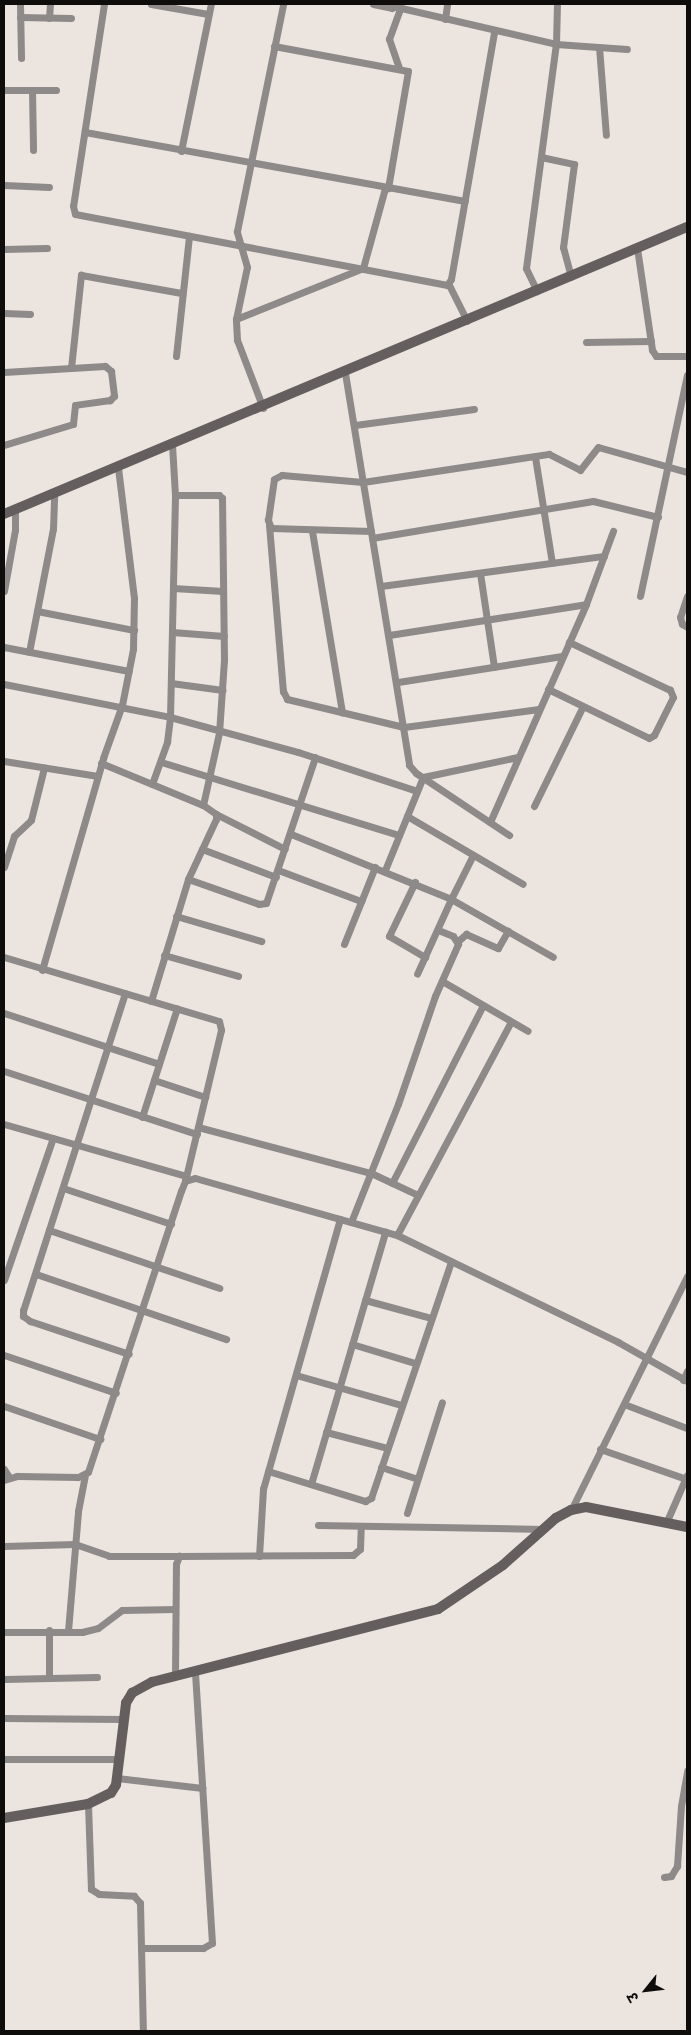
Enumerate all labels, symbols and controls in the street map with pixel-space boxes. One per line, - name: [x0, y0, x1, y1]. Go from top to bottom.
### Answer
- north arrow: [621, 1965, 671, 2015]
- text: उ: [622, 1989, 644, 2006]

